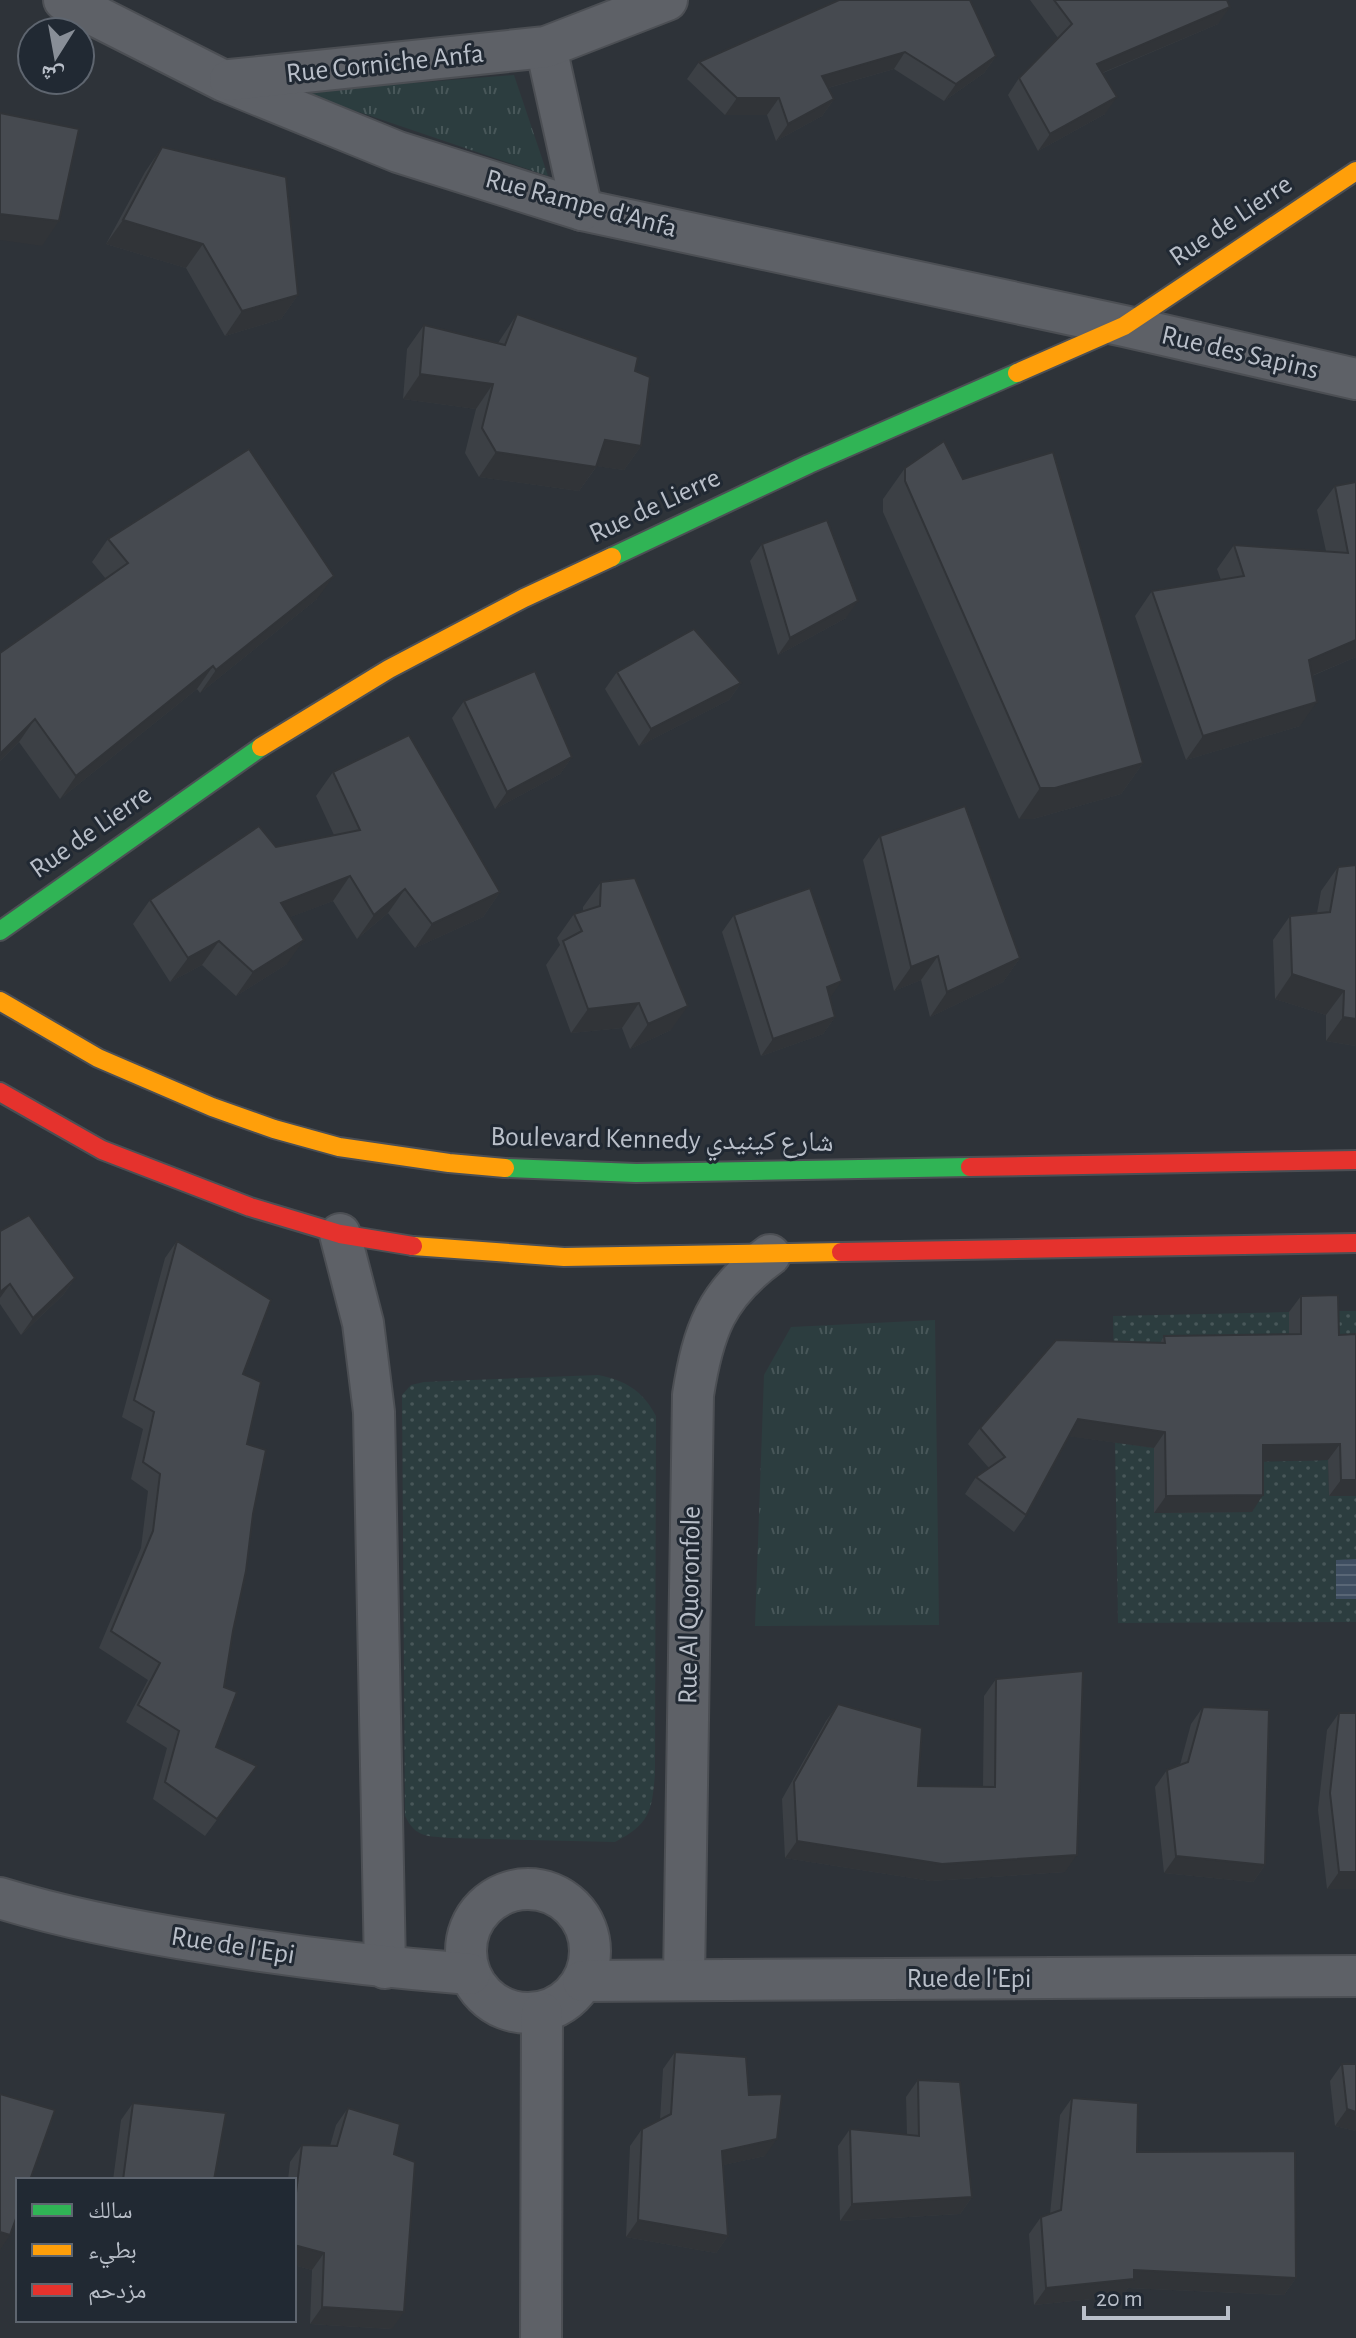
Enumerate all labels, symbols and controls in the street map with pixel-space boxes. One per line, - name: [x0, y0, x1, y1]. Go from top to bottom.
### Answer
- north arrow: [16, 16, 96, 96]
- street label: Rue Corniche Anfa: [285, 40, 485, 88]
- text: ش: [39, 60, 66, 88]
- street label: Rue Rampe d'Anfa: [482, 165, 680, 243]
- street label: Rue de Lierre: [1165, 170, 1297, 272]
- street label: Rue des Sapins: [1159, 321, 1321, 385]
- street label: Rue de Lierre: [585, 463, 725, 549]
- street label: Rue de Lierre: [25, 780, 157, 884]
- street label: Boulevard Kennedy شارع كينيدي: [490, 1123, 834, 1164]
- street label: Rue Al Quoronfole: [674, 1506, 706, 1704]
- street label: Rue de l'Epi: [169, 1922, 297, 1970]
- street label: Rue de l'Epi: [907, 1965, 1031, 1993]
- legend: [16, 2178, 296, 2322]
- text: سالك: [88, 2199, 133, 2223]
- text: بطيء: [88, 2239, 137, 2269]
- scale bar: [1084, 2270, 1228, 2320]
- text: مزدحم: [88, 2279, 147, 2306]
- text: 20 m: [1096, 2287, 1143, 2311]

